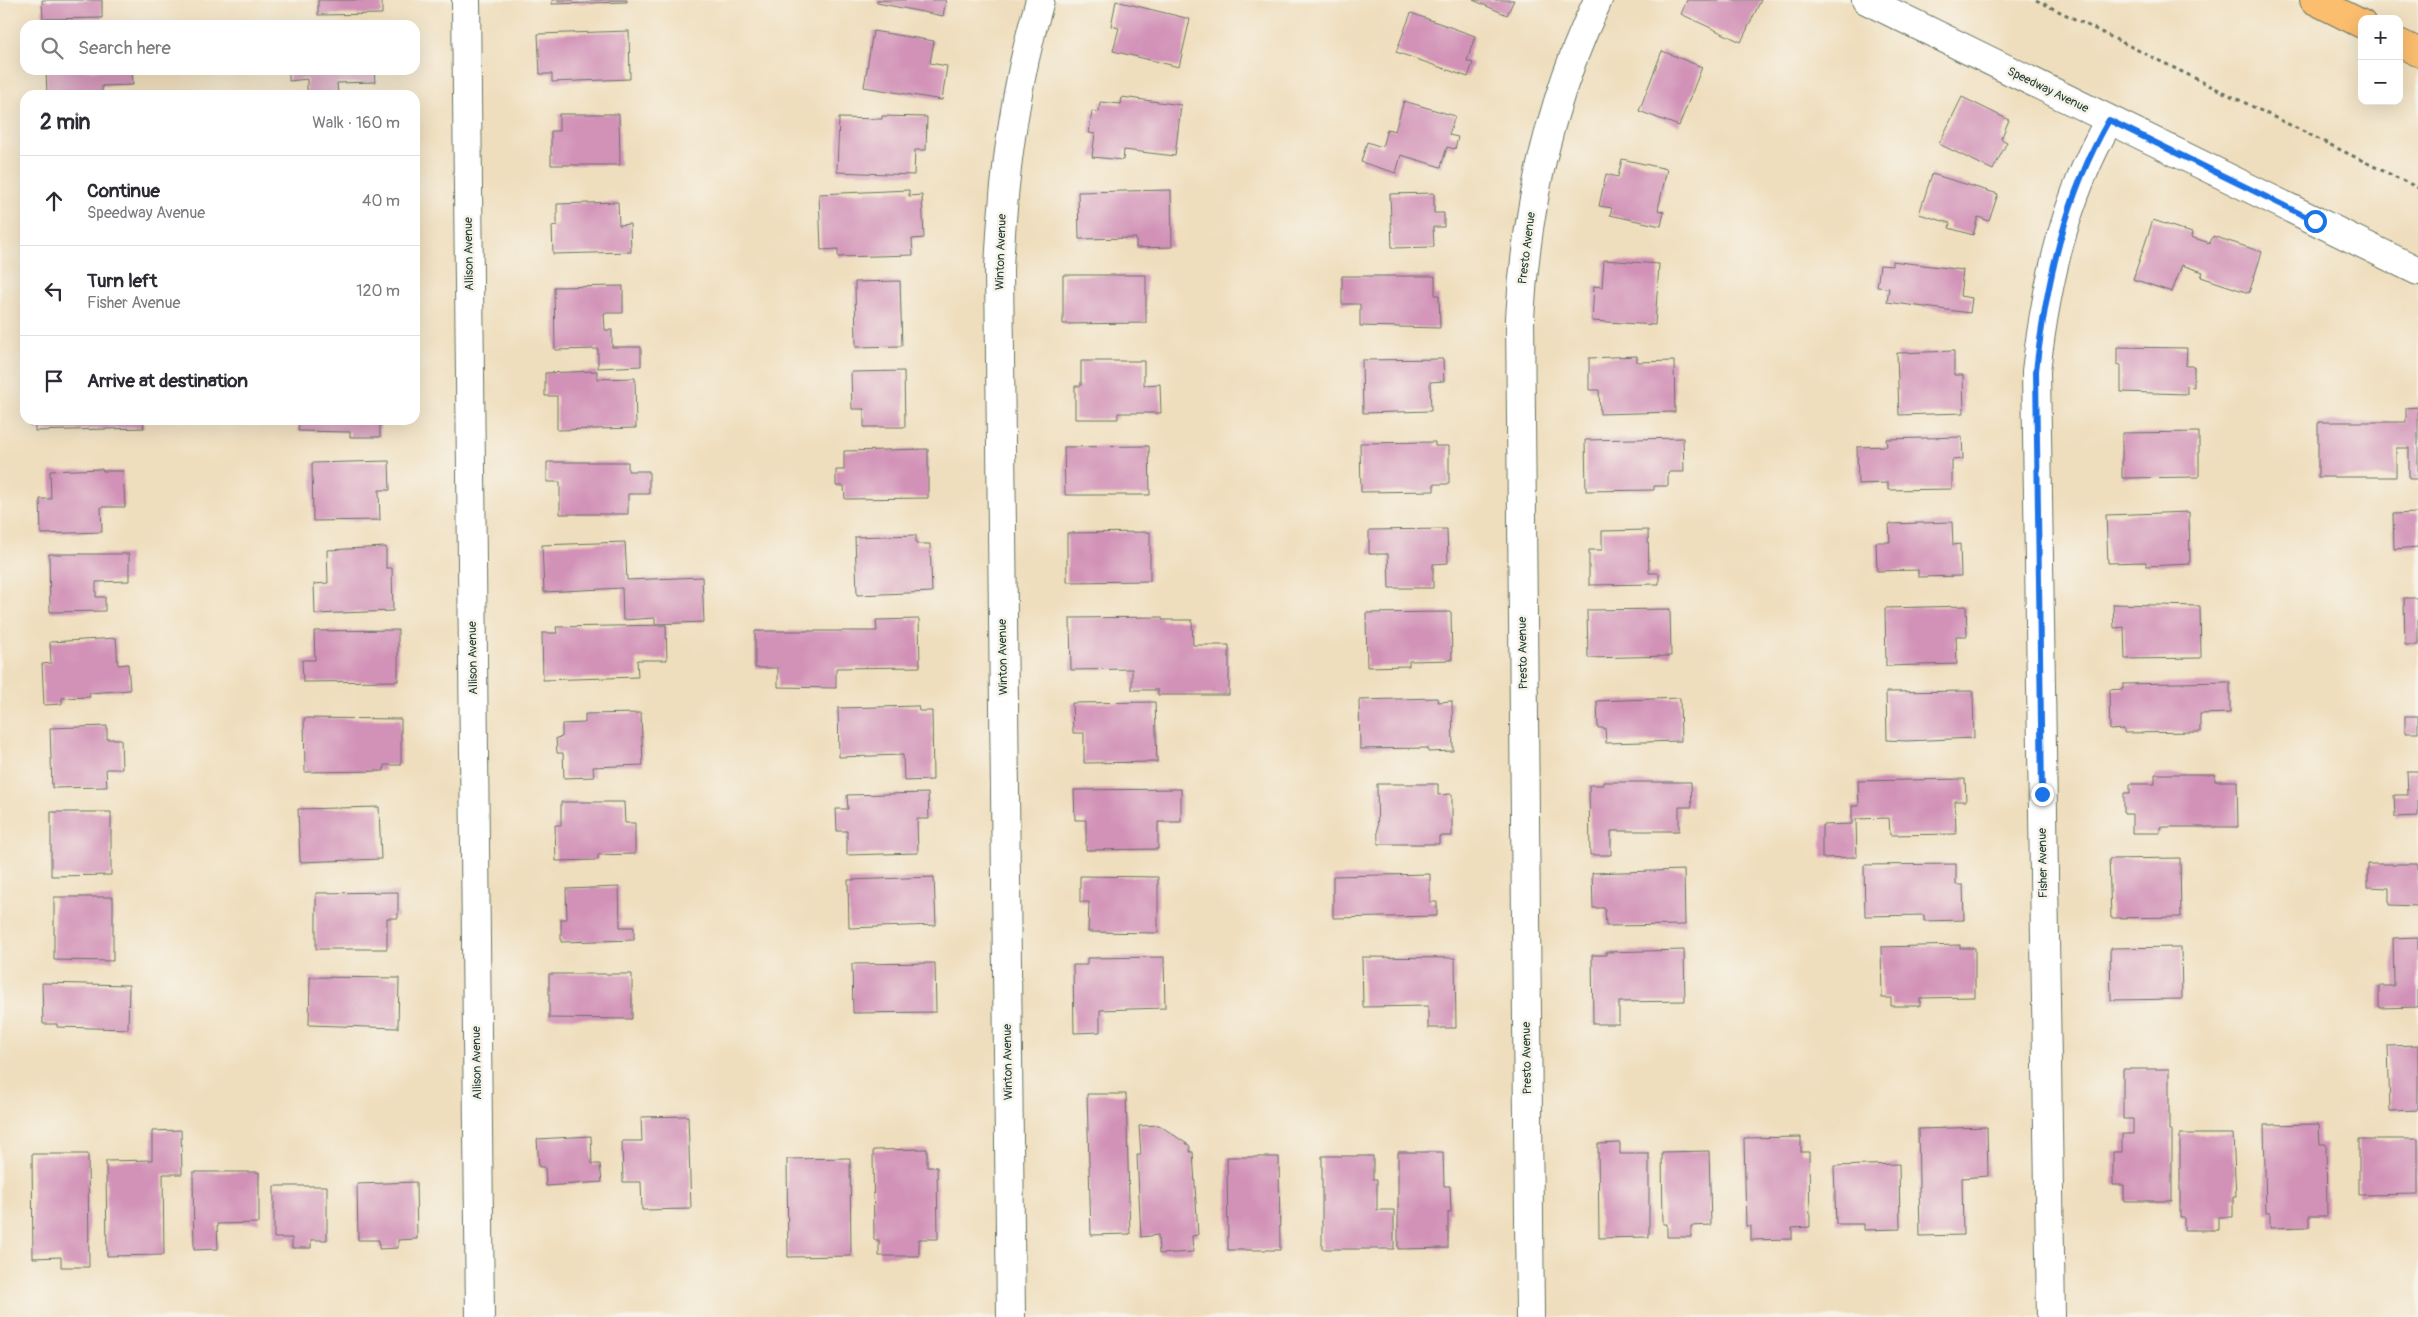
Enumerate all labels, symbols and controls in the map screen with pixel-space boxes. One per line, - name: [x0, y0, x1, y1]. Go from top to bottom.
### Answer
- map controls: [2358, 15, 2403, 105]
- button: +: [2358, 15, 2403, 60]
- search box: [20, 20, 420, 75]
- icon: search: [38, 34, 66, 62]
- text: Search here: [78, 36, 171, 60]
- button: −: [2358, 60, 2403, 105]
- street label: Speedway Avenue: [2005, 64, 2091, 116]
- text: 2 min: [40, 109, 90, 136]
- text: Walk · 160 m: [312, 113, 400, 133]
- text: Continue: [87, 179, 160, 203]
- icon: ahead: [40, 187, 68, 215]
- text: 40 m: [362, 191, 400, 211]
- text: Speedway Avenue: [87, 203, 205, 223]
- route start: [2304, 210, 2327, 233]
- street label: Presto Avenue: [1515, 211, 1539, 285]
- street label: Winton Avenue: [992, 213, 1010, 290]
- street label: Allison Avenue: [461, 217, 477, 291]
- text: Turn left: [87, 269, 157, 293]
- icon: left: [40, 277, 68, 305]
- text: 120 m: [356, 281, 400, 301]
- text: Fisher Avenue: [87, 293, 180, 313]
- icon: arrive: [40, 367, 68, 395]
- text: Arrive at destination: [87, 369, 248, 393]
- street label: Presto Avenue: [1515, 617, 1531, 689]
- street label: Winton Avenue: [995, 619, 1011, 695]
- street label: Allison Avenue: [465, 621, 481, 695]
- route end: [2031, 783, 2054, 806]
- street label: Fisher Avenue: [2035, 828, 2051, 898]
- street label: Presto Avenue: [1519, 1022, 1535, 1094]
- street label: Winton Avenue: [1000, 1024, 1016, 1100]
- street label: Allison Avenue: [469, 1026, 485, 1100]

